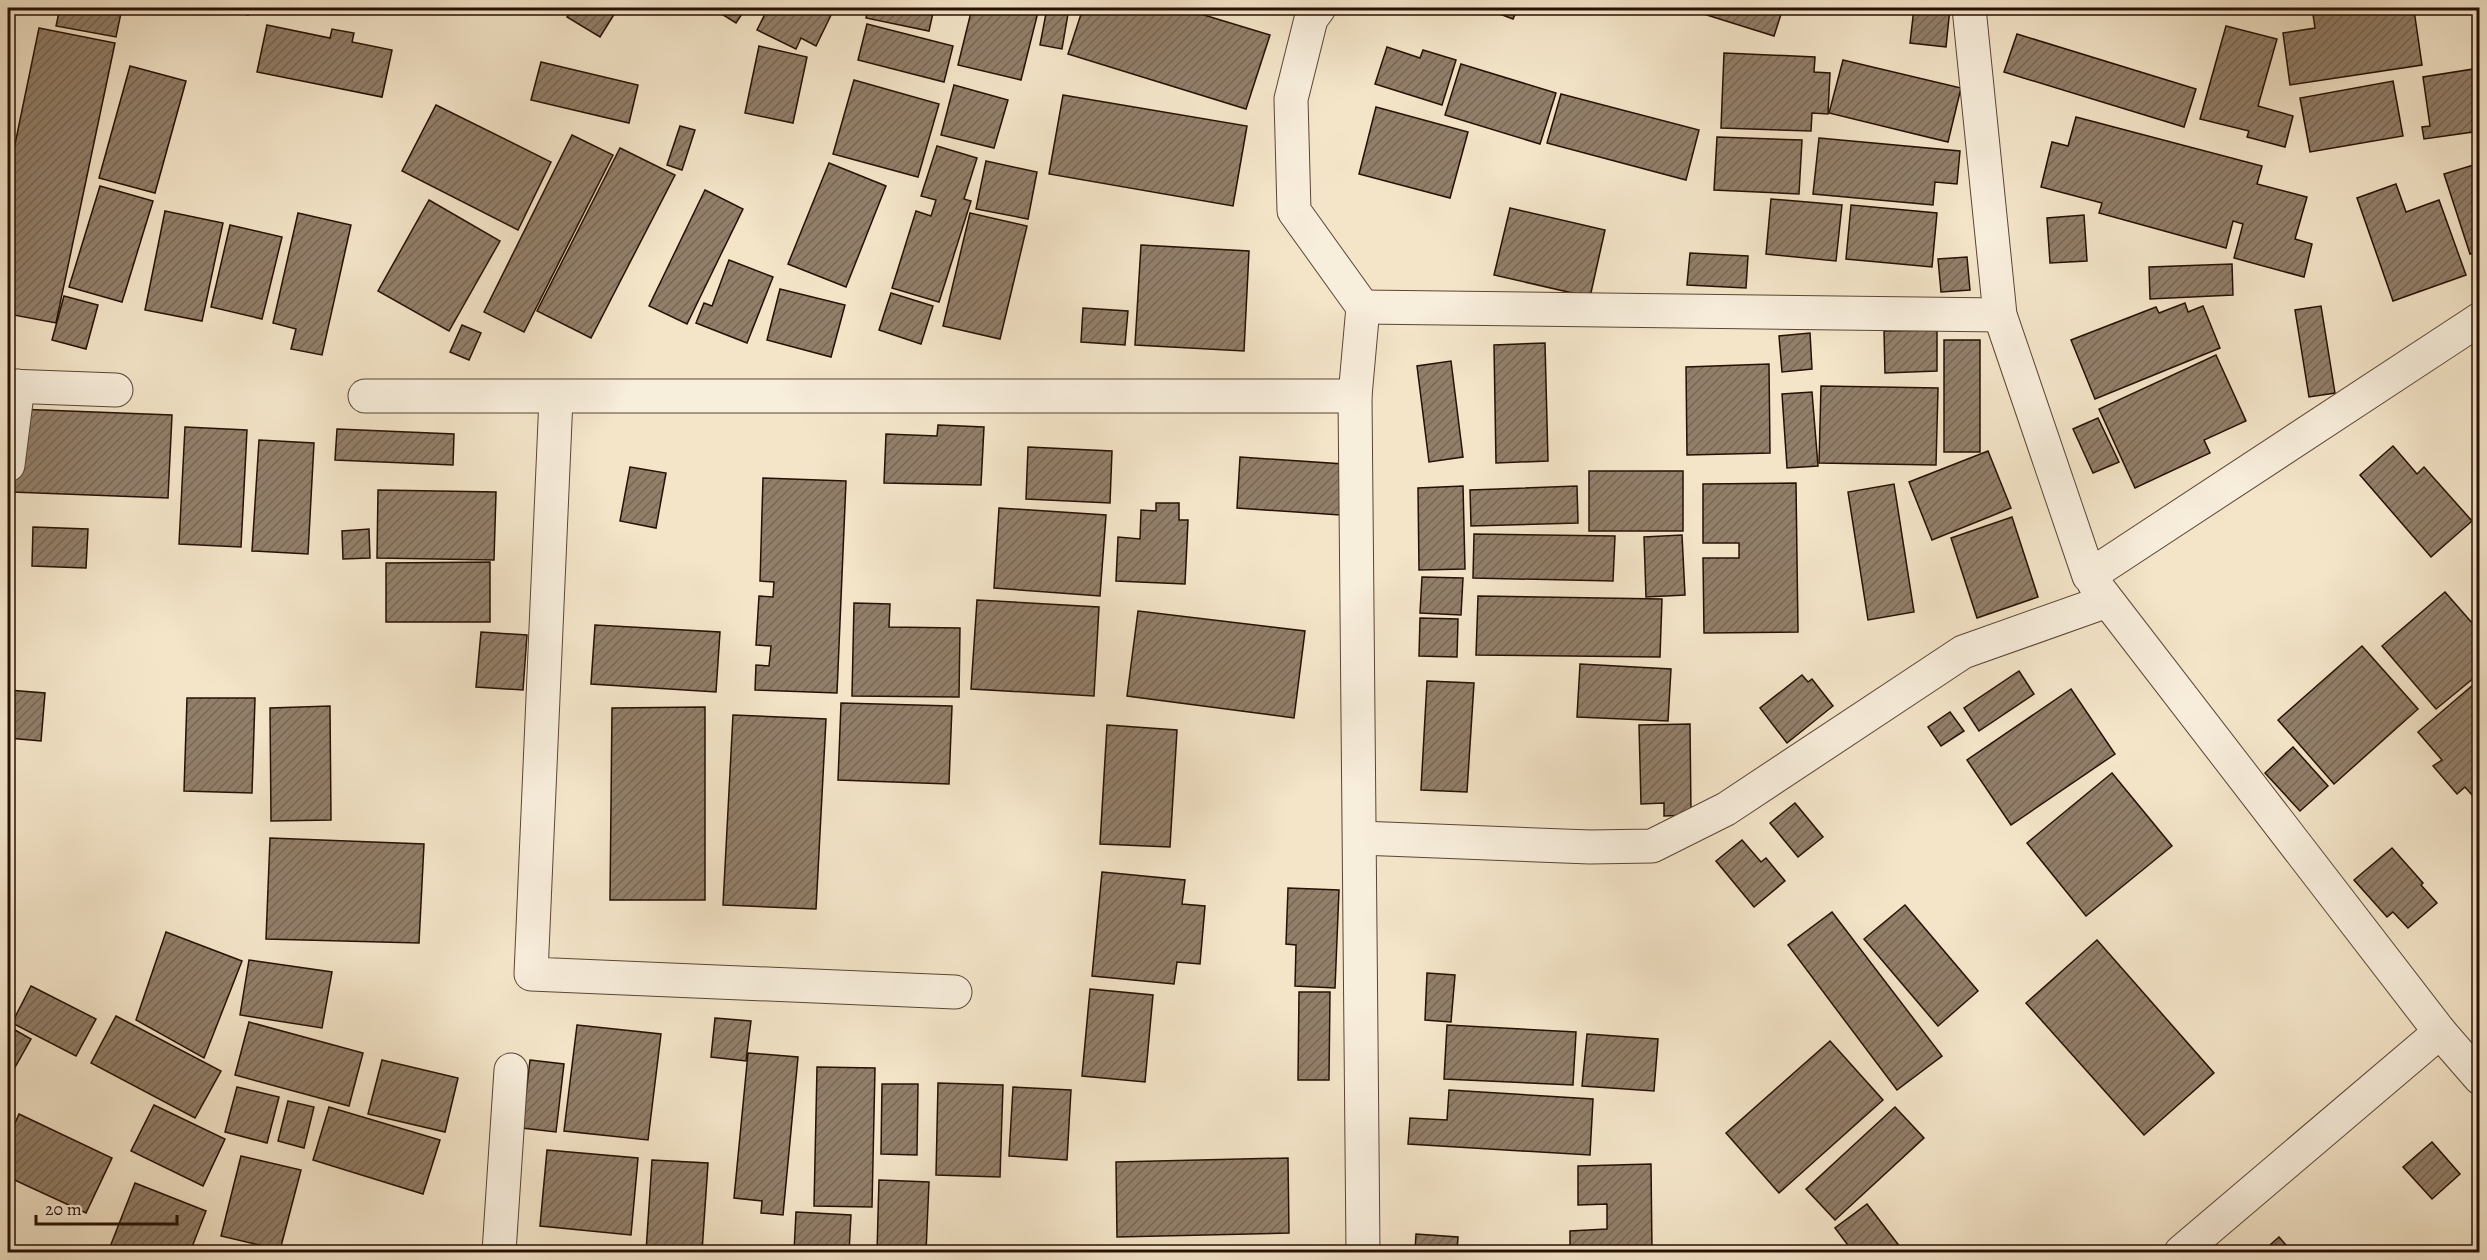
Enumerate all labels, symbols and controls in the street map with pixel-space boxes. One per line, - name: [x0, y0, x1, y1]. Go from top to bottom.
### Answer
- scale bar: [36, 1188, 177, 1226]
- text: 20 m: [45, 1197, 82, 1221]

